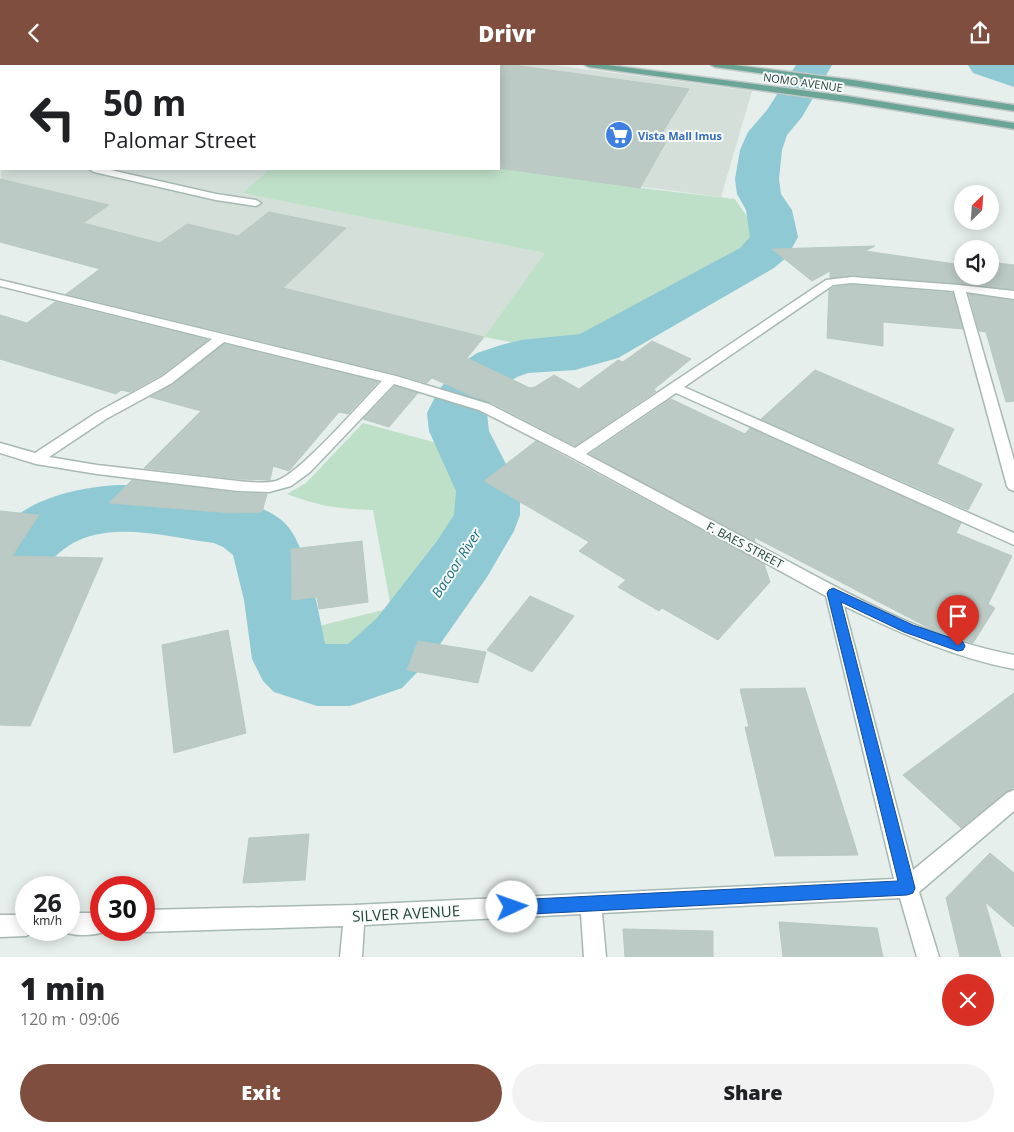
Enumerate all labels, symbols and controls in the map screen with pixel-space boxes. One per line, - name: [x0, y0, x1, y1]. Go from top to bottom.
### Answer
- text: Drivr: [478, 18, 536, 48]
- icon: back: [20, 19, 48, 47]
- icon: share: [966, 19, 994, 47]
- street label: NOMO AVENUE: [762, 69, 844, 95]
- text: 50 m: [103, 79, 186, 126]
- icon: left: [20, 85, 85, 150]
- supermarket icon: Vista Mall Imus: [604, 120, 634, 150]
- text: Palomar Street: [103, 124, 256, 154]
- place label: Vista Mall Imus: [638, 128, 723, 143]
- north arrow: [954, 185, 999, 230]
- map controls: [954, 185, 999, 285]
- button: sound: [954, 240, 999, 285]
- street label: F. BAES STREET: [704, 518, 787, 573]
- water label: Bacoor River: [427, 525, 485, 601]
- pin: [937, 595, 979, 646]
- icon: arrive: [944, 602, 972, 630]
- speed limit sign: 30: [90, 876, 155, 941]
- position arrow: [485, 880, 537, 932]
- text: 26: [33, 885, 62, 919]
- street label: SILVER AVENUE: [352, 900, 460, 926]
- text: km/h: [33, 912, 62, 929]
- text: 1 min: [20, 968, 105, 1009]
- button: close: [942, 974, 994, 1026]
- text: 120 m · 09:06: [20, 1008, 120, 1030]
- button: Exit: [20, 1064, 502, 1122]
- button: Share: [512, 1064, 994, 1122]

